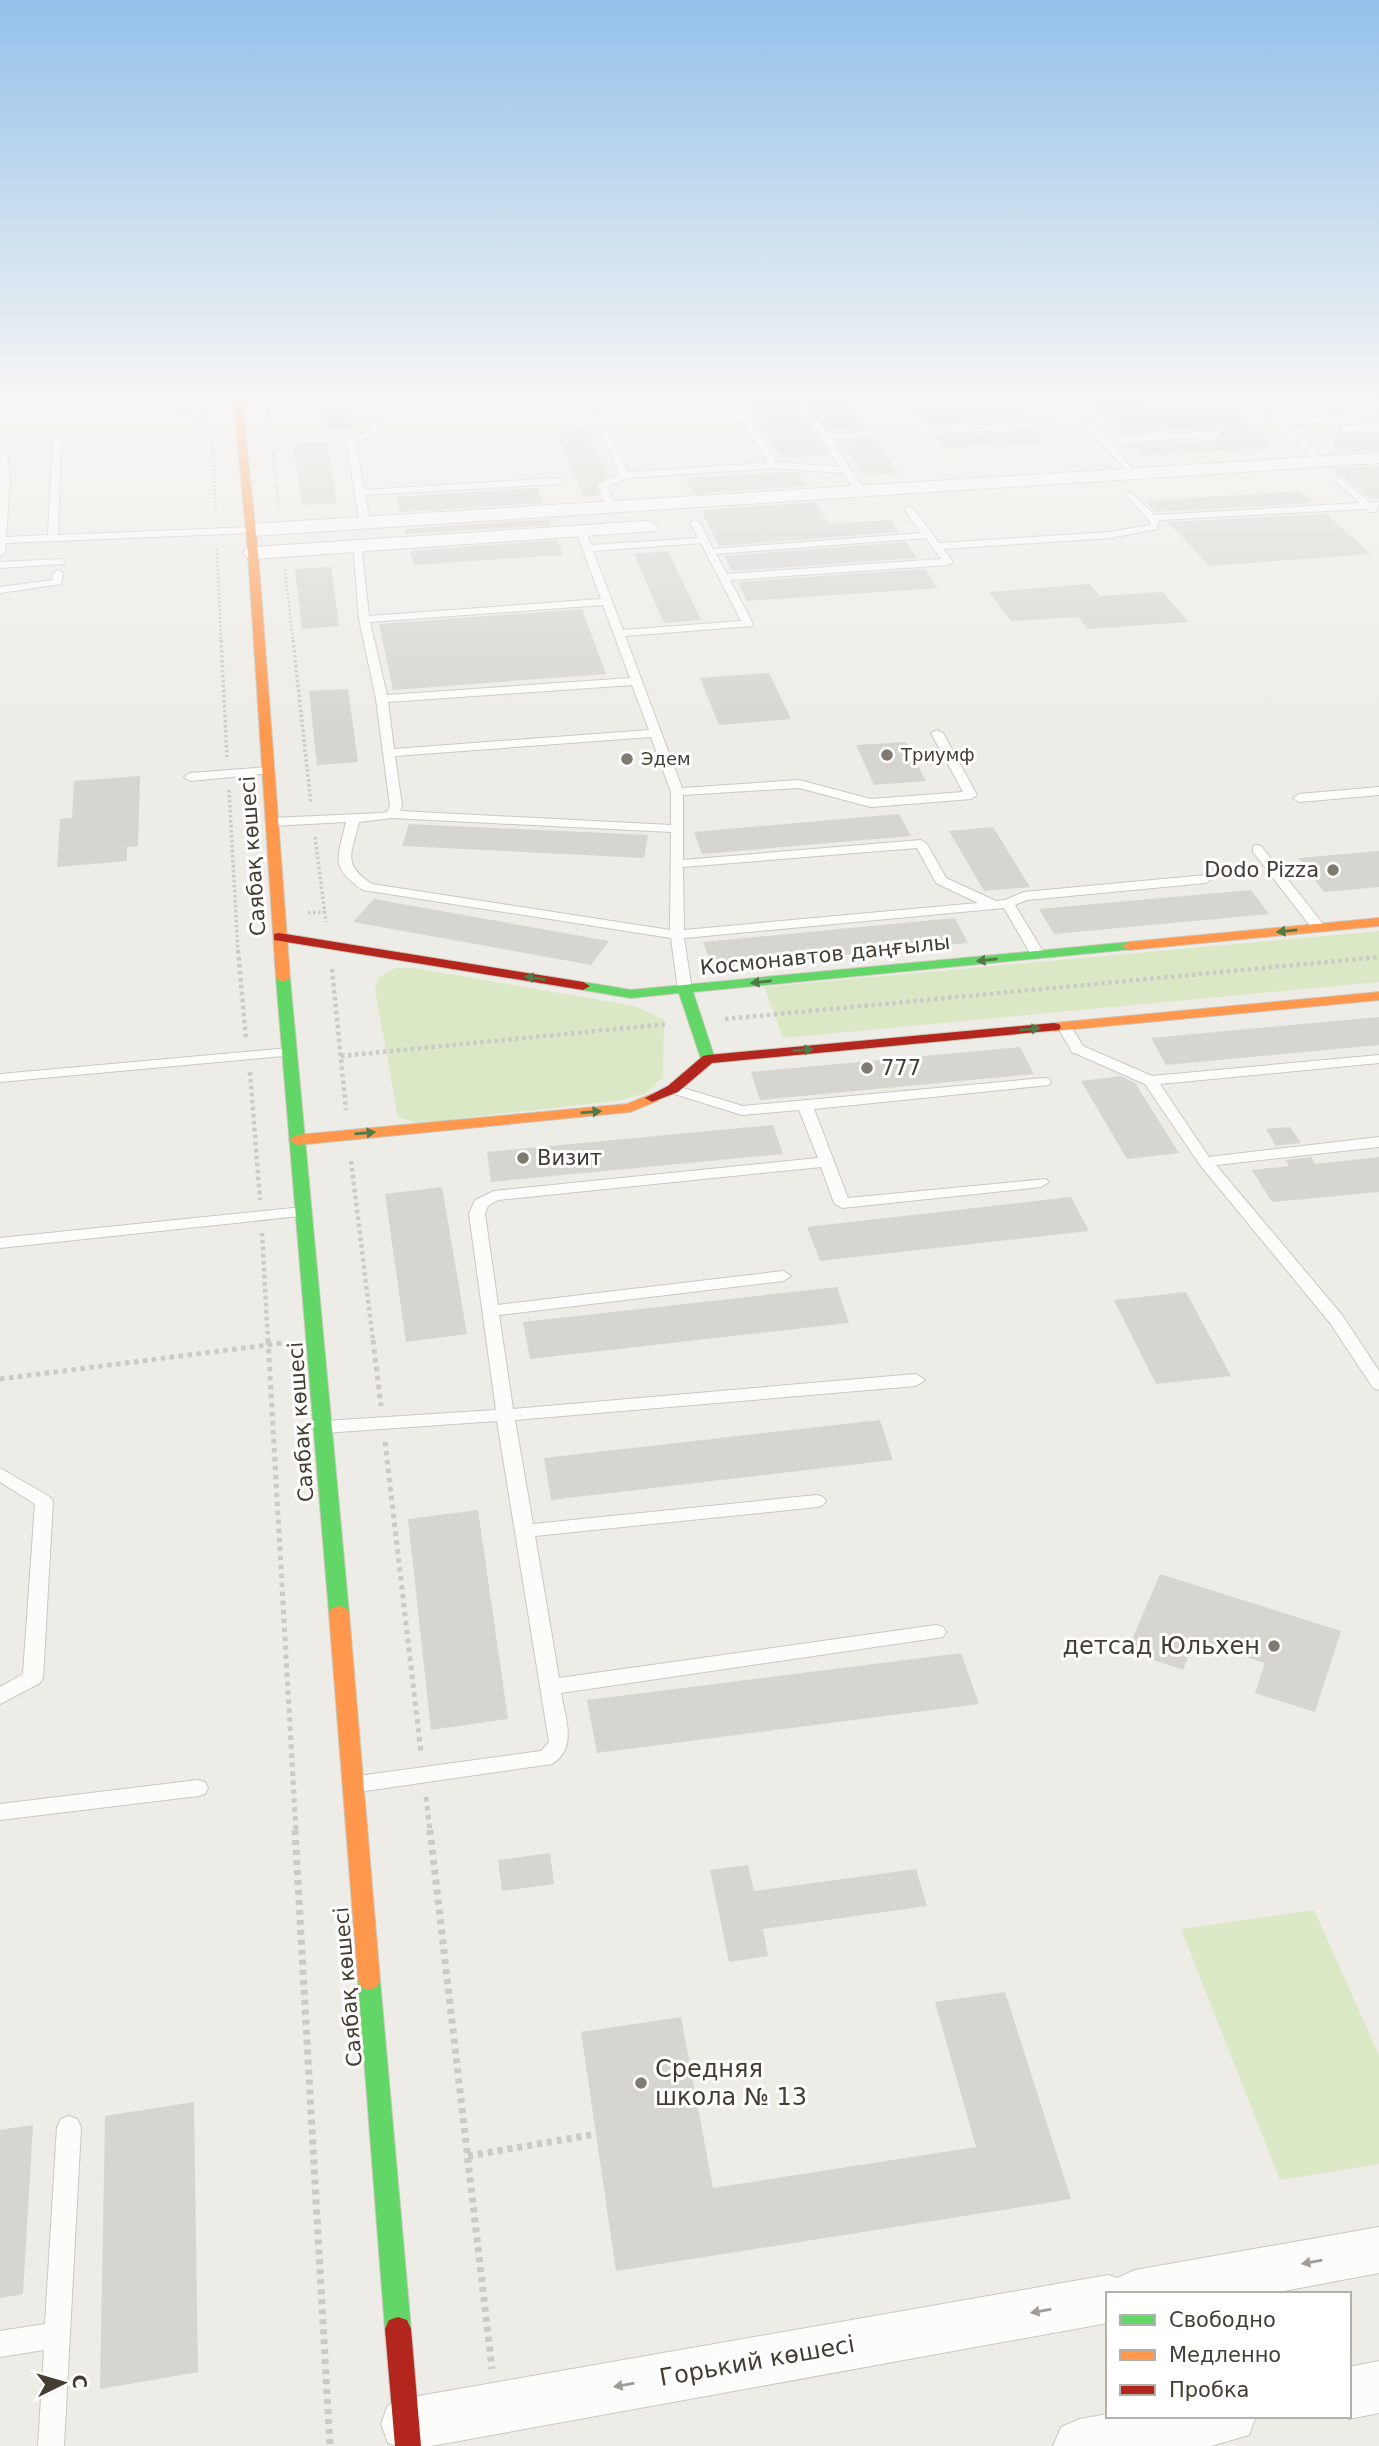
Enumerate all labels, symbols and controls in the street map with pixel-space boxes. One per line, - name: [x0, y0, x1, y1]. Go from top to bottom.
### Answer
- place label: Триумф: [900, 744, 975, 765]
- marker: Триумф: [879, 747, 895, 763]
- place label: Эдем: [641, 748, 691, 769]
- marker: Эдем: [619, 751, 635, 767]
- street label: Саябақ көшесі: [235, 775, 271, 937]
- place label: Dodo Pizza: [1204, 858, 1319, 882]
- marker: Dodo Pizza: [1325, 862, 1341, 878]
- one-way arrow: [1275, 926, 1297, 937]
- street label: Космонавтов даңғылы: [699, 930, 951, 980]
- one-way arrow: [976, 955, 998, 966]
- one-way arrow: [524, 972, 546, 983]
- one-way arrow: [750, 977, 772, 988]
- one-way arrow: [1019, 1023, 1041, 1034]
- one-way arrow: [792, 1044, 814, 1055]
- place label: 777: [881, 1056, 921, 1080]
- marker: 777: [859, 1060, 875, 1076]
- one-way arrow: [580, 1106, 602, 1117]
- one-way arrow: [354, 1127, 376, 1138]
- place label: Визит: [537, 1146, 602, 1170]
- marker: Визит: [515, 1150, 531, 1166]
- street label: Саябақ көшесі: [283, 1341, 319, 1503]
- place label: детсад Юльхен: [1062, 1632, 1260, 1660]
- marker: детсад Юльхен: [1266, 1638, 1282, 1654]
- street label: Саябақ көшесі: [329, 1906, 367, 2068]
- place label: Средняя школа № 13: [655, 2055, 807, 2111]
- marker: Средняя школа № 13: [633, 2075, 649, 2091]
- one-way arrow: [1301, 2257, 1323, 2268]
- legend: [1106, 2292, 1351, 2418]
- one-way arrow: [1029, 2305, 1051, 2316]
- text: Свободно: [1169, 2308, 1276, 2332]
- street label: Горький көшесі: [657, 2330, 857, 2392]
- text: Медленно: [1169, 2343, 1281, 2367]
- north arrow: [28, 2348, 98, 2418]
- text: С: [68, 2374, 92, 2389]
- text: Пробка: [1169, 2378, 1249, 2402]
- one-way arrow: [613, 2380, 635, 2391]

